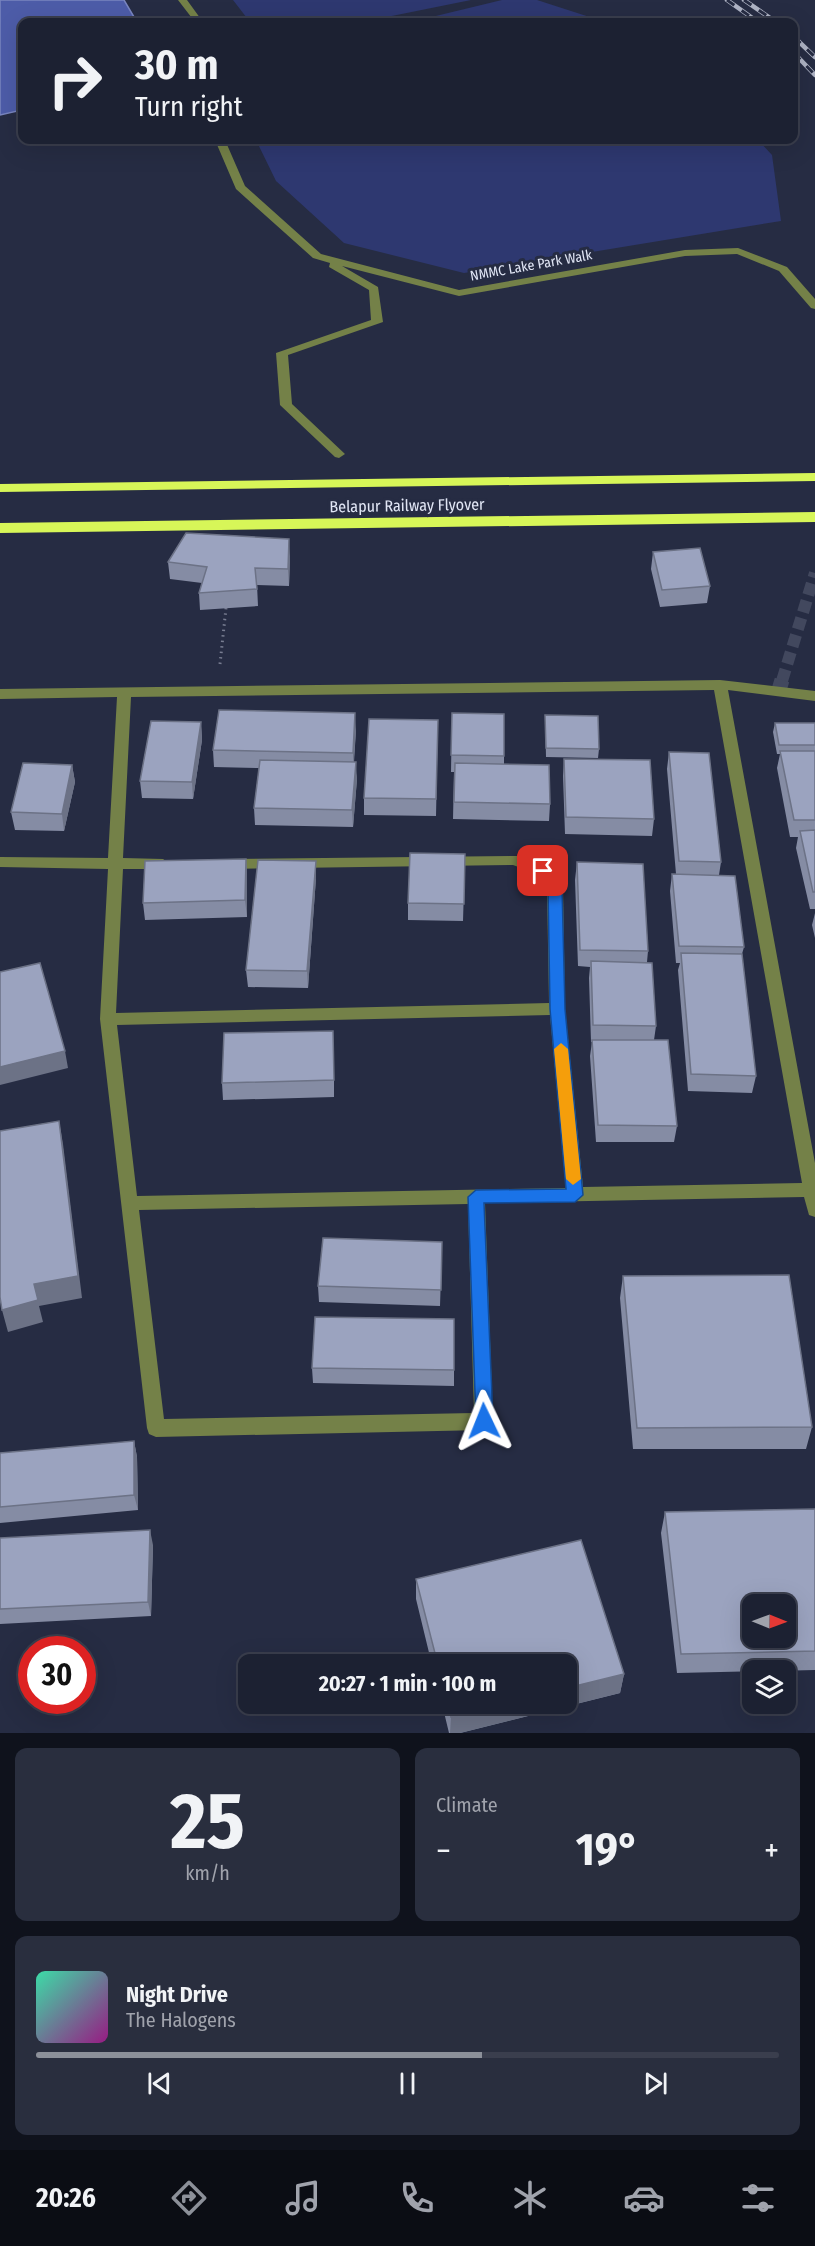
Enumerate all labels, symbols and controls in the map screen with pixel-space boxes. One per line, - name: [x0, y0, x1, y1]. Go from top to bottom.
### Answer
- text: 30 m: [135, 40, 219, 90]
- icon: right: [36, 42, 114, 120]
- text: Turn right: [135, 91, 243, 123]
- street label: NMMC Lake Park Walk: [469, 246, 594, 285]
- street label: Belapur Railway Flyover: [329, 495, 485, 516]
- pin: [517, 845, 568, 896]
- icon: arrive: [526, 854, 559, 887]
- position arrow: [452, 1389, 516, 1453]
- north arrow: [742, 1594, 796, 1648]
- map controls: [742, 1594, 796, 1714]
- speed limit sign: 30: [18, 1636, 96, 1714]
- button: layers: [742, 1660, 796, 1714]
- text: 20:27 · 1 min · 100 m: [319, 1670, 496, 1697]
- text: 25: [170, 1775, 245, 1869]
- text: Climate: [436, 1793, 498, 1817]
- text: 19°: [576, 1823, 639, 1877]
- text: −: [436, 1831, 451, 1871]
- text: +: [764, 1831, 779, 1871]
- text: km/h: [185, 1861, 230, 1885]
- text: Night Drive: [126, 1981, 228, 2008]
- text: The Halogens: [126, 2008, 236, 2032]
- icon: previous: [143, 2067, 176, 2100]
- icon: pause: [391, 2067, 424, 2100]
- icon: next: [639, 2067, 672, 2100]
- icon: directions: [168, 2177, 210, 2219]
- icon: music: [282, 2177, 324, 2219]
- icon: phone: [396, 2177, 438, 2219]
- icon: climate: [509, 2177, 551, 2219]
- icon: car: [623, 2177, 665, 2219]
- icon: filters: [737, 2177, 779, 2219]
- text: 20:26: [36, 2182, 96, 2214]

